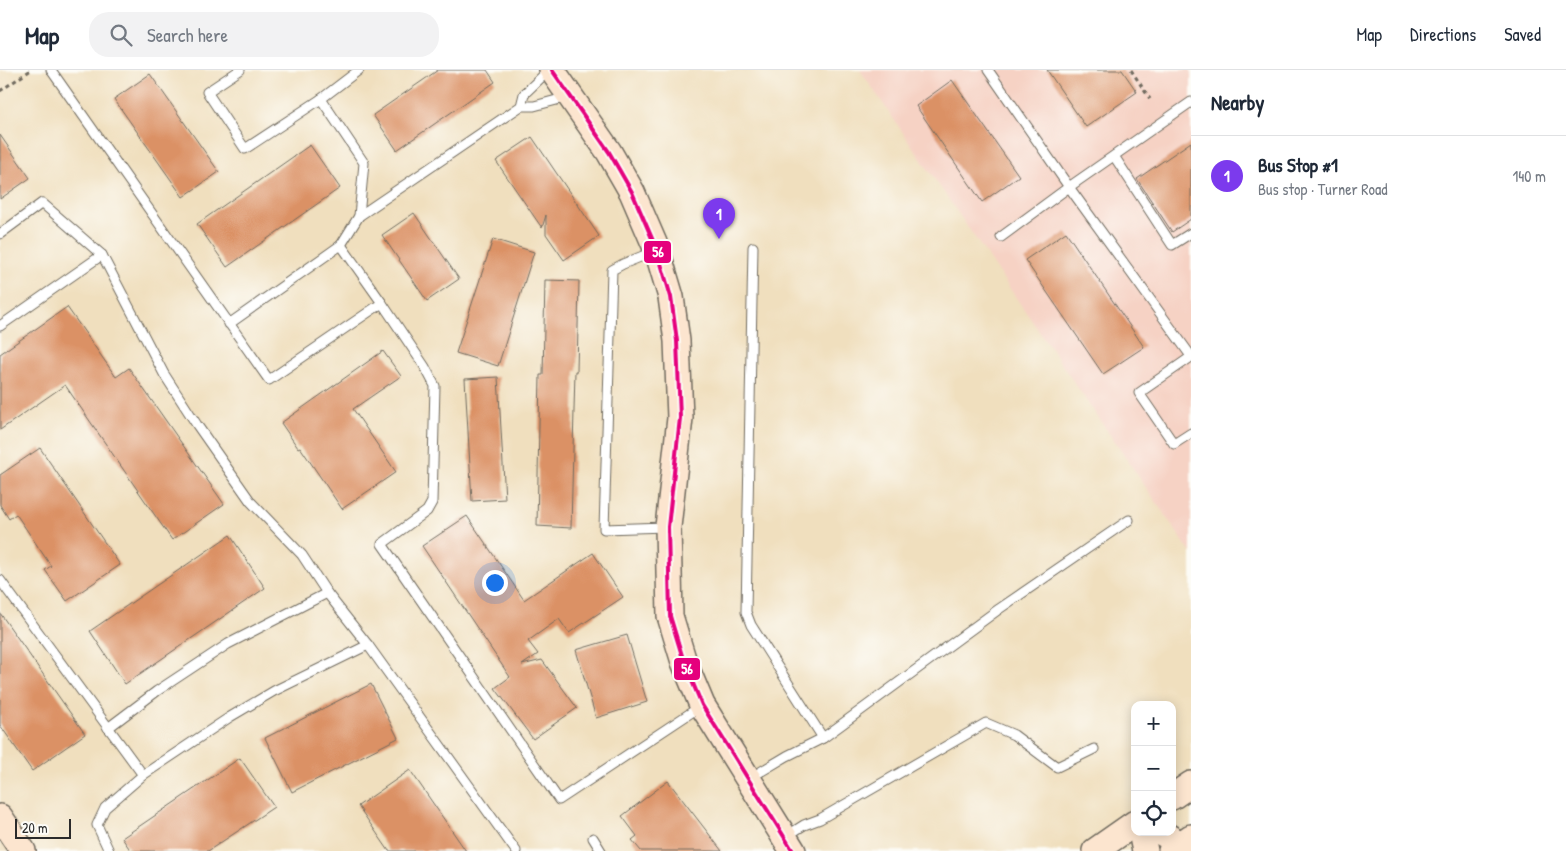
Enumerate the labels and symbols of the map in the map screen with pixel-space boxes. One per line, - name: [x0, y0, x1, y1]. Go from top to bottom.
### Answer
- pin: 1: [703, 198, 735, 239]
- line badge: 56: [643, 240, 672, 264]
- text: 56: [652, 242, 664, 261]
- your location: [482, 570, 508, 596]
- line badge: 56: [673, 657, 701, 681]
- text: 56: [681, 659, 693, 678]
- scale bar: [15, 816, 71, 839]

